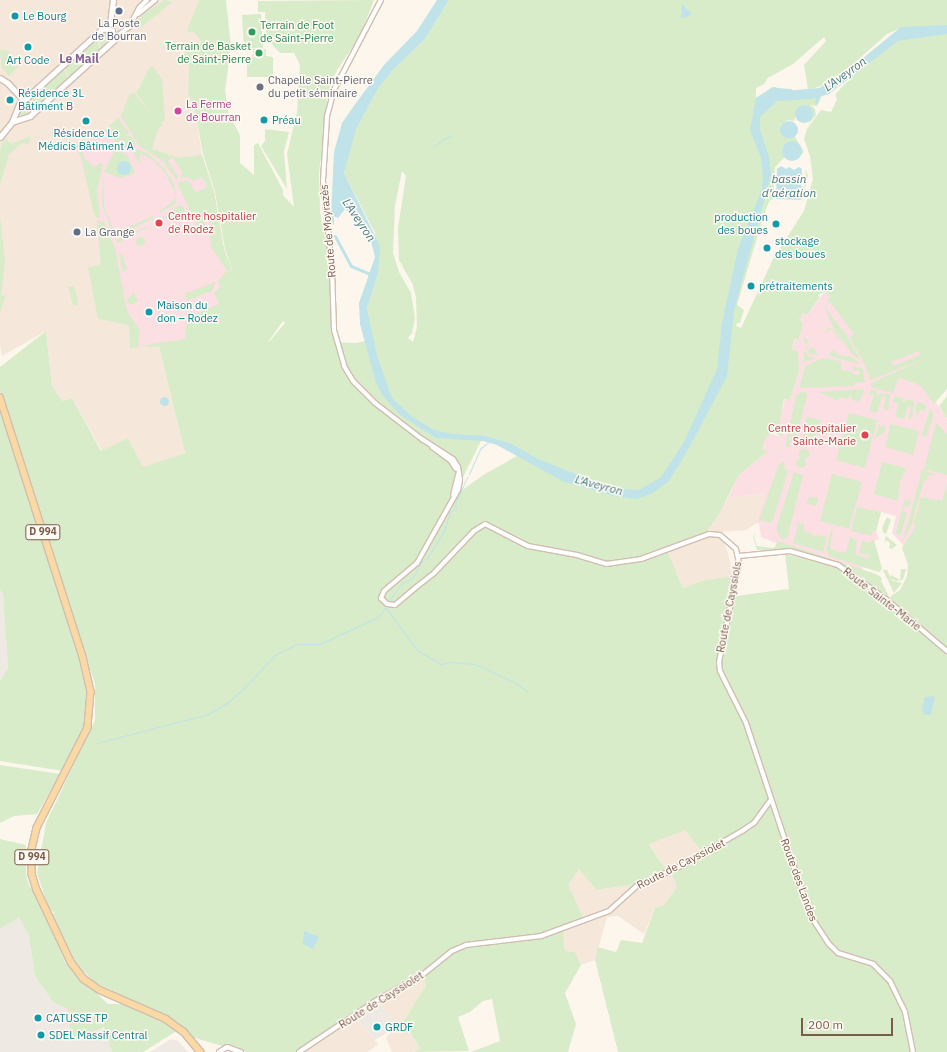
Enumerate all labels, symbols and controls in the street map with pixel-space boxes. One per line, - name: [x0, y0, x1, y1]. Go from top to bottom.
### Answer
- marker: La Poste de Bourran: [114, 6, 124, 16]
- place label: Le Bourg: [23, 9, 66, 23]
- marker: Le Bourg: [10, 11, 20, 21]
- place label: La Poste de Bourran: [92, 17, 146, 43]
- place label: Terrain de Foot de Saint-Pierre: [260, 19, 334, 45]
- marker: Terrain de Foot de Saint-Pierre: [247, 27, 257, 37]
- place label: Terrain de Basket de Saint-Pierre: [165, 40, 251, 66]
- marker: Art Code: [23, 42, 33, 52]
- marker: Terrain de Basket de Saint-Pierre: [254, 48, 264, 58]
- district label: Le Mail: [59, 52, 99, 66]
- place label: Art Code: [7, 53, 49, 67]
- water label: L'Aveyron: [821, 54, 869, 94]
- place label: Chapelle Saint-Pierre du petit séminaire: [268, 74, 373, 100]
- marker: Chapelle Saint-Pierre du petit séminaire: [255, 82, 265, 92]
- place label: Résidence 3L Bâtiment B: [18, 87, 84, 113]
- marker: Résidence 3L Bâtiment B: [5, 95, 15, 105]
- place label: La Ferme de Bourran: [186, 98, 241, 124]
- marker: La Ferme de Bourran: [173, 106, 183, 116]
- place label: Préau: [272, 113, 301, 127]
- marker: Préau: [259, 115, 269, 125]
- marker: Résidence Le Médicis Bâtiment A: [81, 116, 91, 126]
- place label: Résidence Le Médicis Bâtiment A: [38, 127, 134, 153]
- water label: bassin d'aération: [762, 172, 816, 200]
- street label: Route de Moyrazès: [317, 184, 339, 278]
- water label: L'Aveyron: [339, 196, 379, 244]
- place label: Centre hospitalier de Rodez: [168, 210, 256, 236]
- place label: production des boues: [714, 211, 768, 237]
- marker: Centre hospitalier de Rodez: [153, 217, 165, 229]
- marker: production des boues: [771, 219, 781, 229]
- place label: La Grange: [85, 225, 135, 239]
- marker: La Grange: [72, 227, 82, 237]
- place label: stockage des boues: [775, 235, 826, 261]
- marker: stockage des boues: [762, 243, 772, 253]
- place label: prétraitements: [759, 279, 833, 293]
- marker: prétraitements: [746, 281, 756, 291]
- place label: Maison du don – Rodez: [157, 299, 218, 325]
- marker: Maison du don – Rodez: [144, 307, 154, 317]
- place label: Centre hospitalier Sainte-Marie: [768, 422, 856, 448]
- marker: Centre hospitalier Sainte-Marie: [859, 429, 871, 441]
- water label: L'Aveyron: [573, 472, 625, 498]
- road number: D 994: [25, 524, 61, 540]
- street label: Route de Cayssiols: [714, 560, 744, 654]
- street label: Route Sainte-Marie: [841, 565, 923, 633]
- street label: Route de Cayssiolet: [635, 836, 727, 892]
- street label: Route des Landes: [778, 837, 820, 923]
- road number: D 994: [14, 849, 50, 865]
- street label: Route de Cayssiolet: [336, 969, 426, 1031]
- scale bar: [803, 1010, 895, 1036]
- place label: CATUSSE TP: [46, 1011, 108, 1025]
- marker: CATUSSE TP: [33, 1013, 43, 1023]
- text: 200 m: [808, 1017, 843, 1032]
- place label: GRDF: [385, 1020, 413, 1034]
- marker: GRDF: [372, 1022, 382, 1032]
- place label: SDEL Massif Central: [49, 1028, 147, 1042]
- marker: SDEL Massif Central: [36, 1030, 46, 1040]

